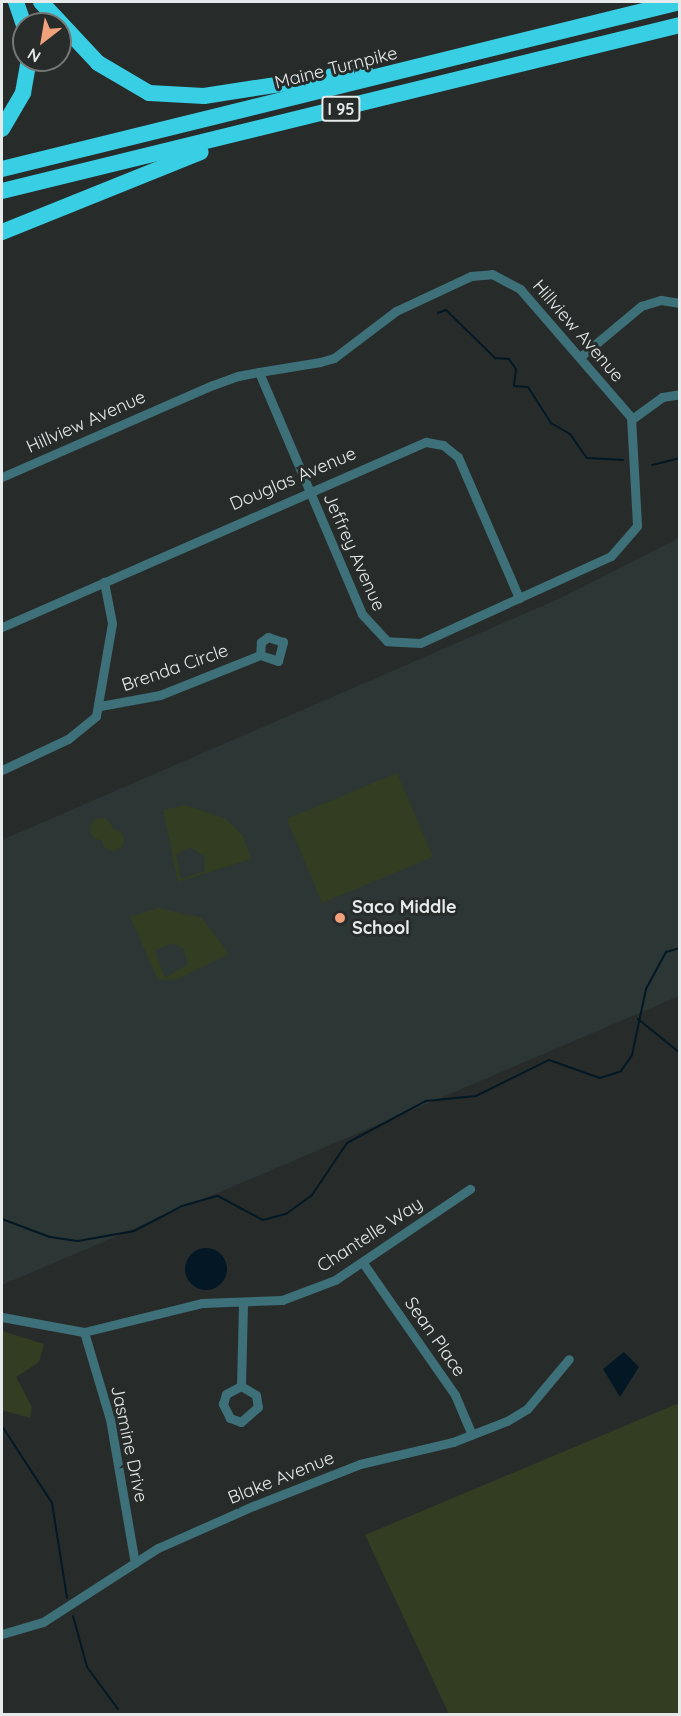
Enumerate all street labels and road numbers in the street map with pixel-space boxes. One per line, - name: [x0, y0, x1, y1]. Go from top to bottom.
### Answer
- street label: Maine Turnpike: [272, 42, 400, 94]
- road number: I 95: [320, 96, 362, 122]
- street label: Hillview Avenue: [528, 276, 628, 386]
- street label: Hillview Avenue: [23, 386, 149, 458]
- street label: Douglas Avenue: [227, 443, 359, 515]
- street label: Jeffrey Avenue: [318, 490, 390, 614]
- street label: Brenda Circle: [119, 640, 231, 696]
- street label: Chantelle Way: [313, 1193, 427, 1277]
- street label: Sean Place: [400, 1293, 470, 1381]
- street label: Jasmine Drive: [106, 1384, 152, 1504]
- street label: Blake Avenue: [225, 1447, 337, 1509]

